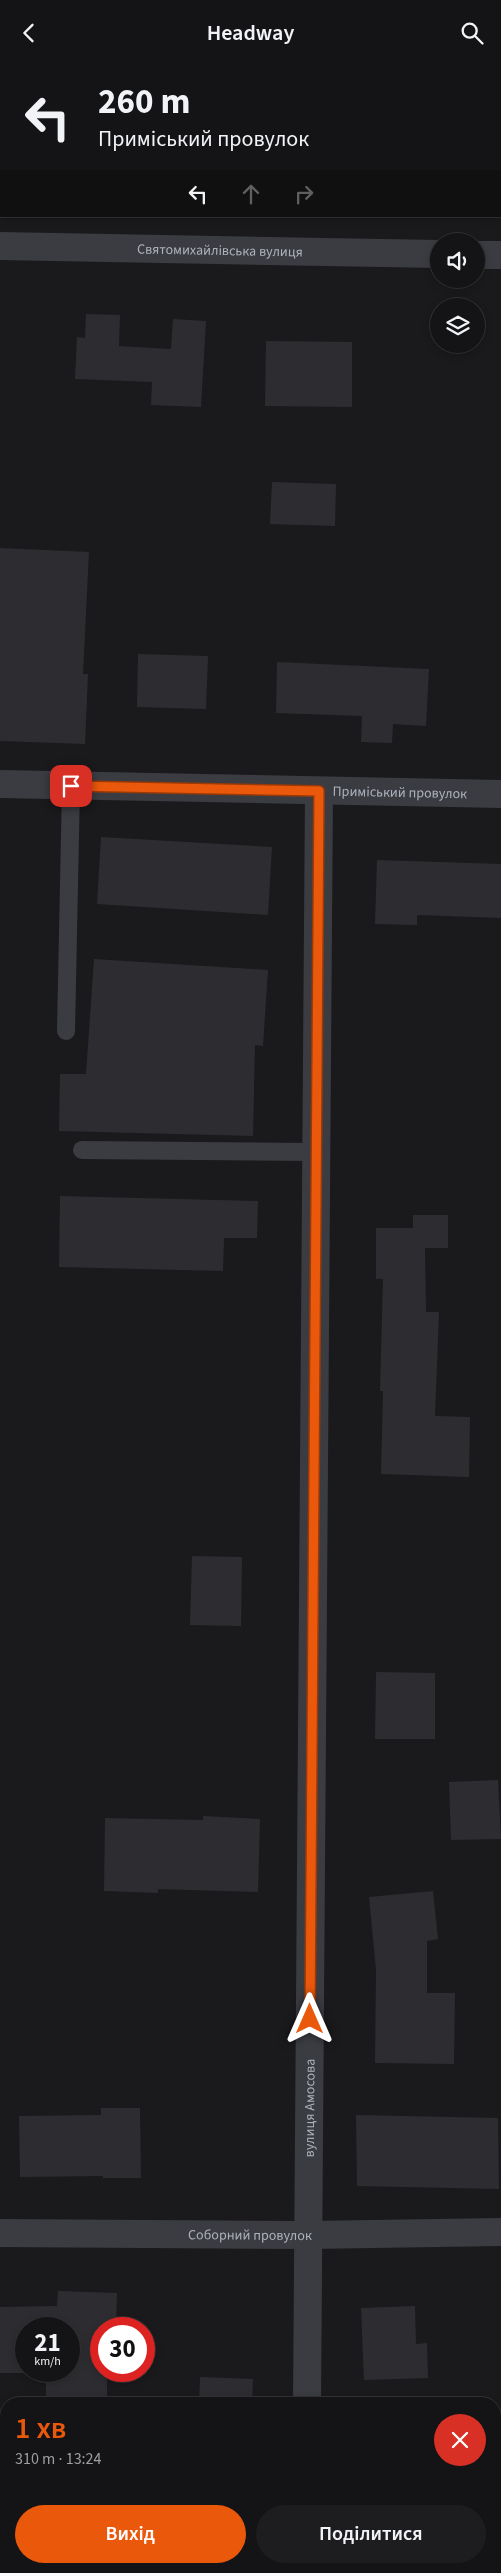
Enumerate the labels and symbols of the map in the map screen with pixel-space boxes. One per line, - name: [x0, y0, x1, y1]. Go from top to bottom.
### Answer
- street label: Святомихайлівська вулиця: [137, 239, 303, 263]
- pin: [50, 765, 92, 807]
- street label: Приміський провулок: [332, 782, 467, 804]
- position arrow: [283, 1992, 335, 2044]
- street label: вулиця Амосова: [300, 2059, 321, 2157]
- street label: Соборний провулок: [188, 2225, 312, 2246]
- speed limit sign: 30: [90, 2317, 155, 2382]

